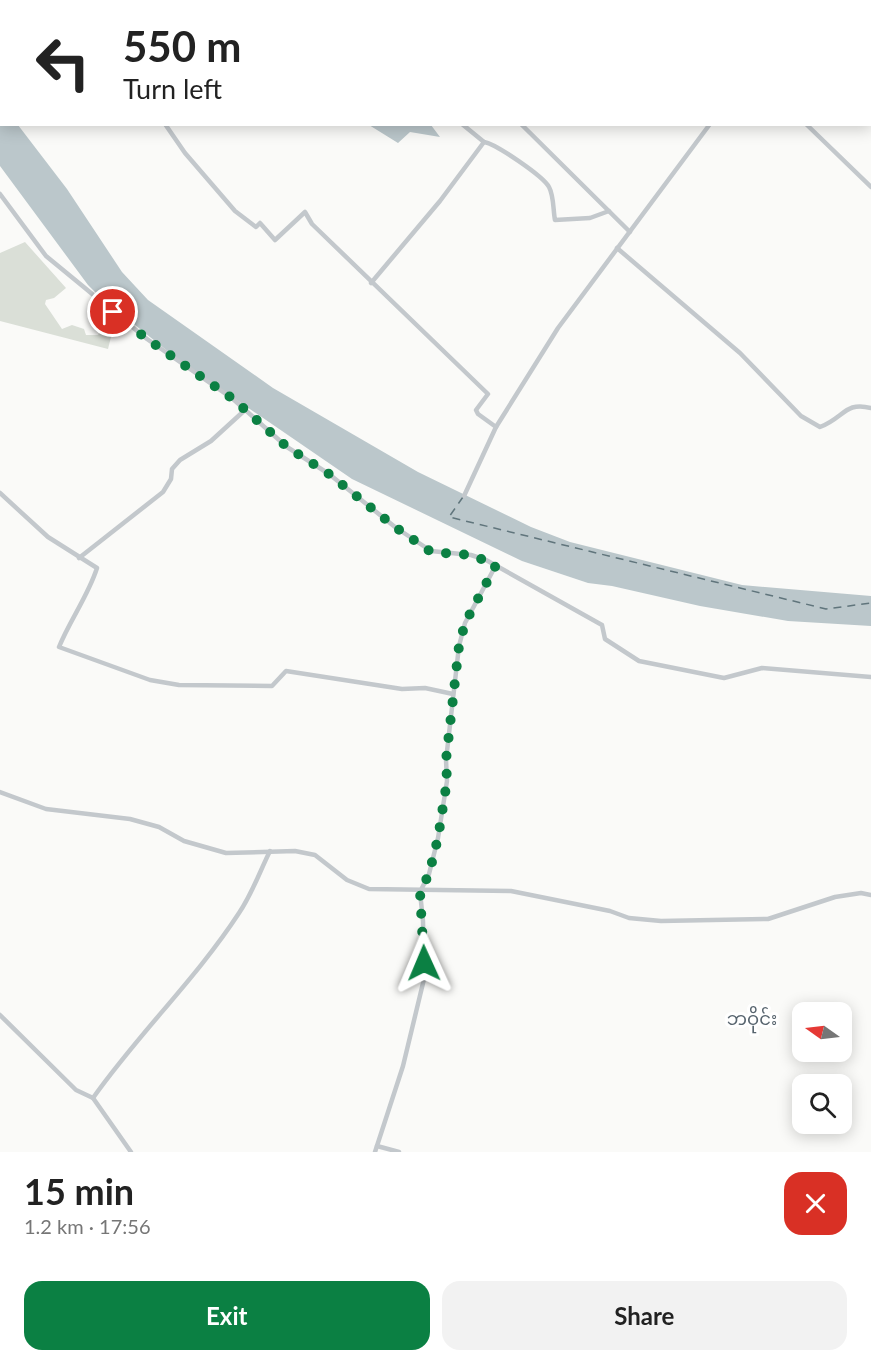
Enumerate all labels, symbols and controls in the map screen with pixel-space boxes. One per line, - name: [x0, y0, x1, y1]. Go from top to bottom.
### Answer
- text: 550 m: [123, 21, 241, 71]
- icon: left: [24, 24, 102, 102]
- text: Turn left: [123, 72, 222, 105]
- pin: [87, 286, 138, 337]
- icon: arrive: [96, 295, 129, 328]
- position arrow: [392, 931, 456, 995]
- north arrow: [792, 1002, 852, 1062]
- map controls: [792, 1002, 852, 1134]
- district label: ဘဝိုင်း: [727, 1005, 777, 1034]
- button: search: [792, 1074, 852, 1134]
- text: 15 min: [24, 1169, 134, 1213]
- button: close: [784, 1172, 847, 1235]
- text: 1.2 km · 17:56: [24, 1214, 151, 1238]
- button: Exit: [24, 1281, 430, 1350]
- button: Share: [442, 1281, 847, 1350]

